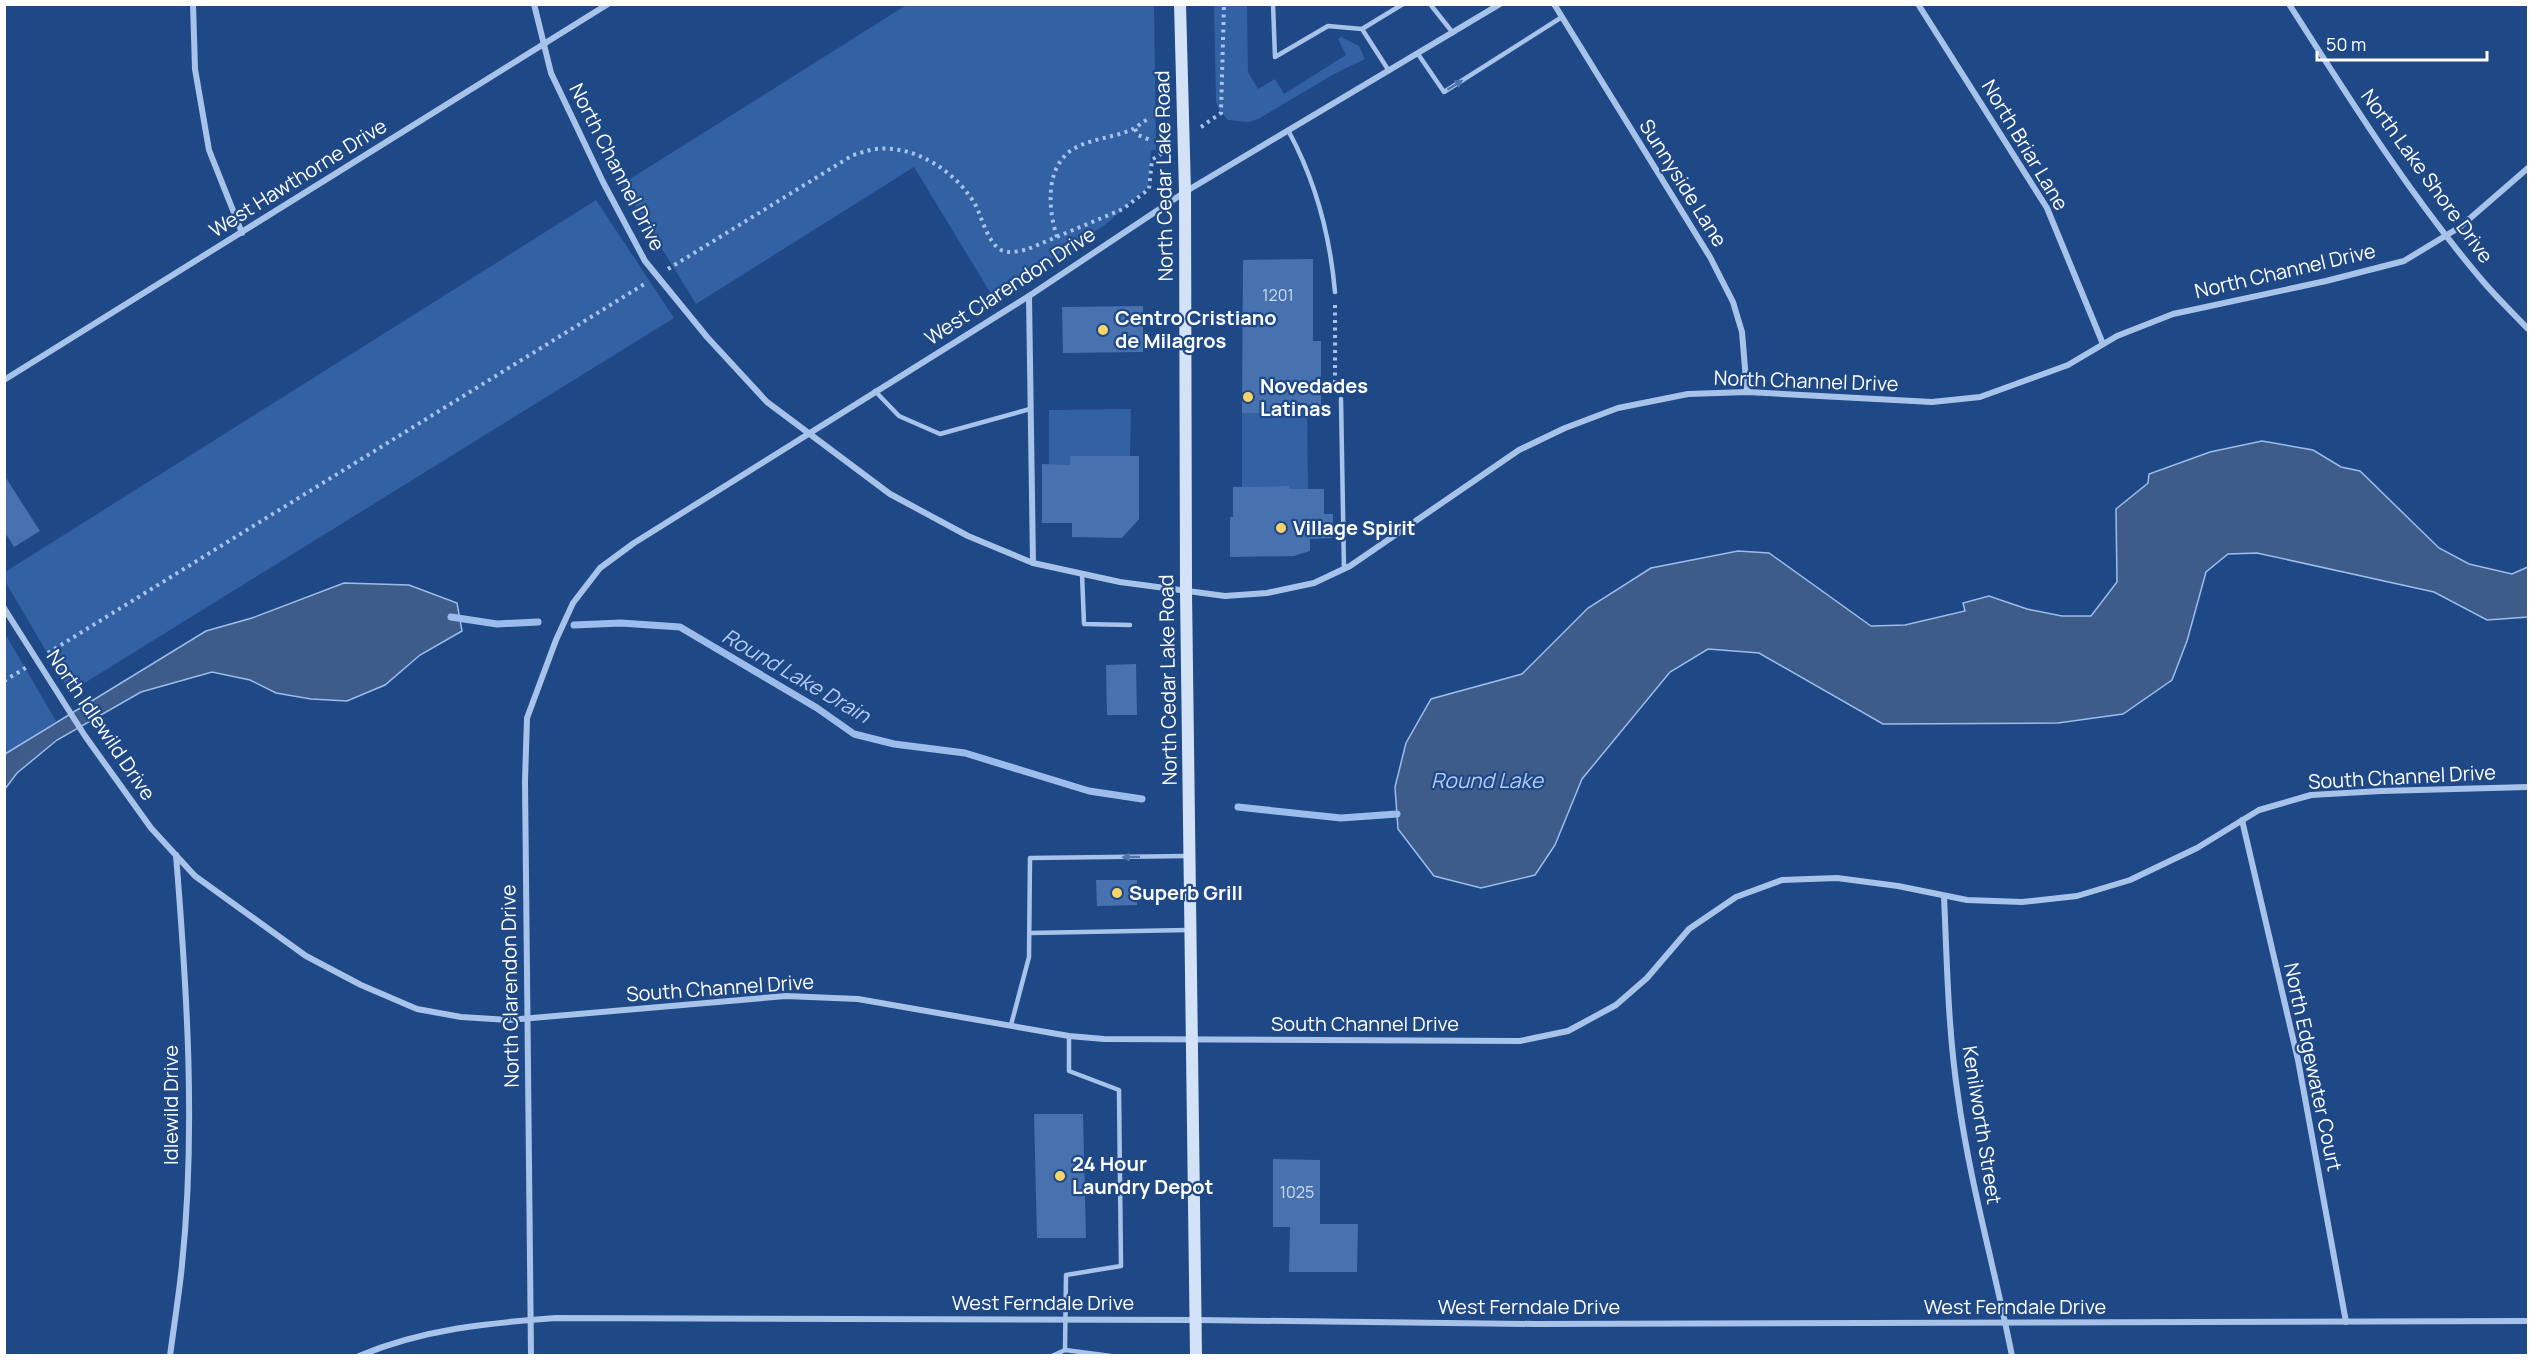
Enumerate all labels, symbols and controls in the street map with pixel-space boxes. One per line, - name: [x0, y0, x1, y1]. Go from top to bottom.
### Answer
- scale bar: [2317, 24, 2486, 62]
- text: 50 m: [2326, 32, 2366, 56]
- street label: North Cedar Lake Road: [1148, 70, 1179, 282]
- street label: North Briar Lane: [1976, 74, 2075, 215]
- street label: North Channel Drive: [563, 78, 671, 255]
- one-way arrow: [1447, 79, 1463, 90]
- street label: North Lake Shore Drive: [2355, 83, 2500, 268]
- street label: West Hawthorne Drive: [204, 112, 392, 243]
- street label: Sunnyside Lane: [1633, 114, 1733, 252]
- street label: West Clarendon Drive: [919, 220, 1100, 351]
- street label: North Channel Drive: [2192, 237, 2378, 304]
- house number: 1201: [1262, 284, 1294, 306]
- place label: Centro Cristiano de Milagros: [1115, 304, 1277, 354]
- marker: Centro Cristiano de Milagros: [1096, 323, 1110, 337]
- street label: North Channel Drive: [1713, 364, 1899, 397]
- place label: Novedades Latinas: [1260, 372, 1368, 422]
- marker: Novedades Latinas: [1241, 390, 1255, 404]
- place label: Village Spirit: [1293, 514, 1415, 541]
- marker: Village Spirit: [1274, 521, 1288, 535]
- street label: North Cedar Lake Road: [1152, 574, 1183, 786]
- water label: Round Lake Drain: [717, 621, 877, 730]
- street label: North Idlewild Drive: [41, 644, 162, 805]
- street label: South Channel Drive: [2307, 758, 2497, 795]
- water label: Round Lake: [1431, 766, 1545, 794]
- one-way arrow: [1121, 852, 1140, 862]
- place label: Superb Grill: [1129, 879, 1243, 906]
- street label: North Clarendon Drive: [494, 884, 525, 1088]
- marker: Superb Grill: [1110, 886, 1124, 900]
- street label: North Edgewater Court: [2278, 960, 2349, 1174]
- street label: South Channel Drive: [625, 967, 815, 1008]
- street label: South Channel Drive: [1271, 1010, 1459, 1037]
- street label: Kenilworth Street: [1957, 1044, 2008, 1206]
- street label: Idlewild Drive: [157, 1045, 184, 1165]
- place label: 24 Hour Laundry Depot: [1072, 1150, 1213, 1200]
- marker: 24 Hour Laundry Depot: [1053, 1169, 1067, 1183]
- house number: 1025: [1280, 1181, 1314, 1203]
- street label: West Ferndale Drive: [952, 1289, 1134, 1316]
- street label: West Ferndale Drive: [1438, 1293, 1620, 1320]
- street label: West Ferndale Drive: [1924, 1293, 2106, 1320]

